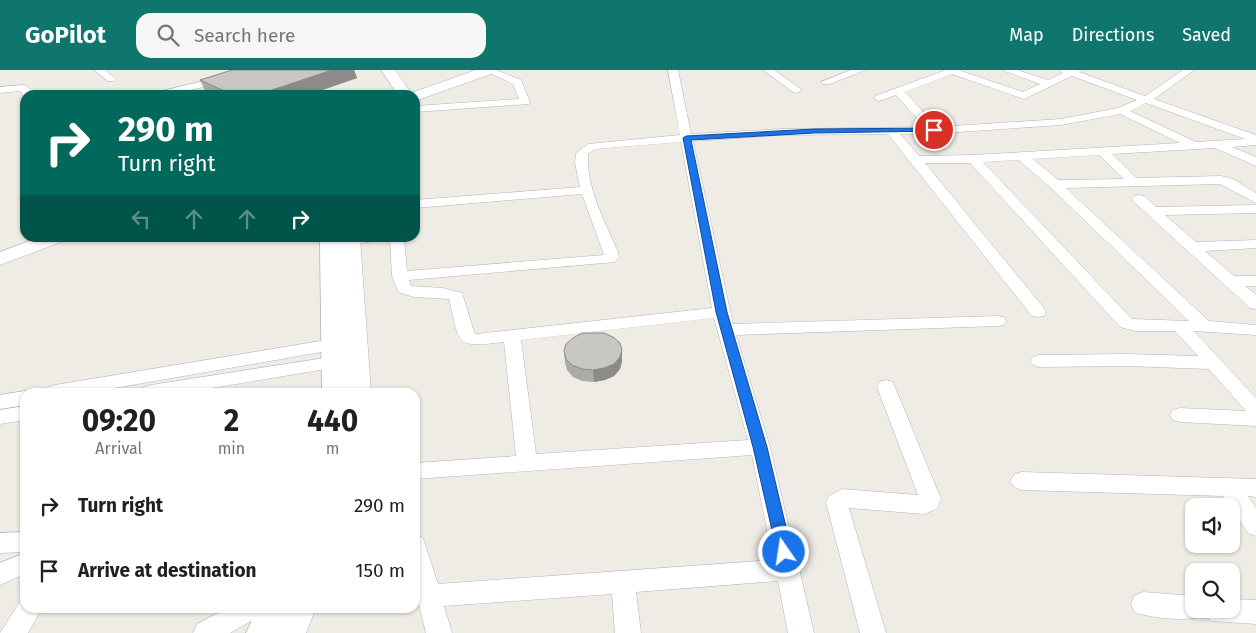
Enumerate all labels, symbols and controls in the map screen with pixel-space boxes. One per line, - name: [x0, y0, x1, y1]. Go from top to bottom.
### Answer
- search box: [136, 13, 486, 58]
- text: GoPilot: [25, 21, 106, 49]
- icon: search: [154, 21, 182, 49]
- text: Search here: [194, 24, 295, 47]
- text: Map: [1009, 24, 1044, 46]
- text: Directions: [1072, 24, 1154, 46]
- text: Saved: [1182, 24, 1231, 46]
- text: 290 m: [118, 108, 214, 150]
- pin: [913, 109, 955, 151]
- icon: right: [35, 110, 100, 175]
- icon: arrive: [920, 116, 948, 144]
- text: Turn right: [118, 150, 215, 177]
- icon: left: [127, 205, 155, 233]
- icon: ahead: [180, 205, 208, 233]
- icon: ahead: [233, 205, 261, 233]
- icon: right: [286, 205, 314, 233]
- text: 09:20: [82, 403, 156, 439]
- text: 2: [224, 403, 239, 439]
- text: 440: [307, 403, 358, 439]
- text: Arrival: [95, 439, 142, 458]
- text: min: [218, 439, 245, 458]
- text: m: [326, 439, 339, 458]
- icon: right: [35, 492, 63, 520]
- text: Turn right: [78, 494, 163, 517]
- text: 290 m: [354, 494, 405, 517]
- map controls: [1185, 498, 1240, 618]
- button: sound: [1185, 498, 1240, 553]
- position arrow: [757, 525, 809, 577]
- icon: arrive: [35, 557, 63, 585]
- text: Arrive at destination: [78, 559, 257, 582]
- text: 150 m: [355, 559, 405, 582]
- button: search: [1185, 563, 1240, 618]

